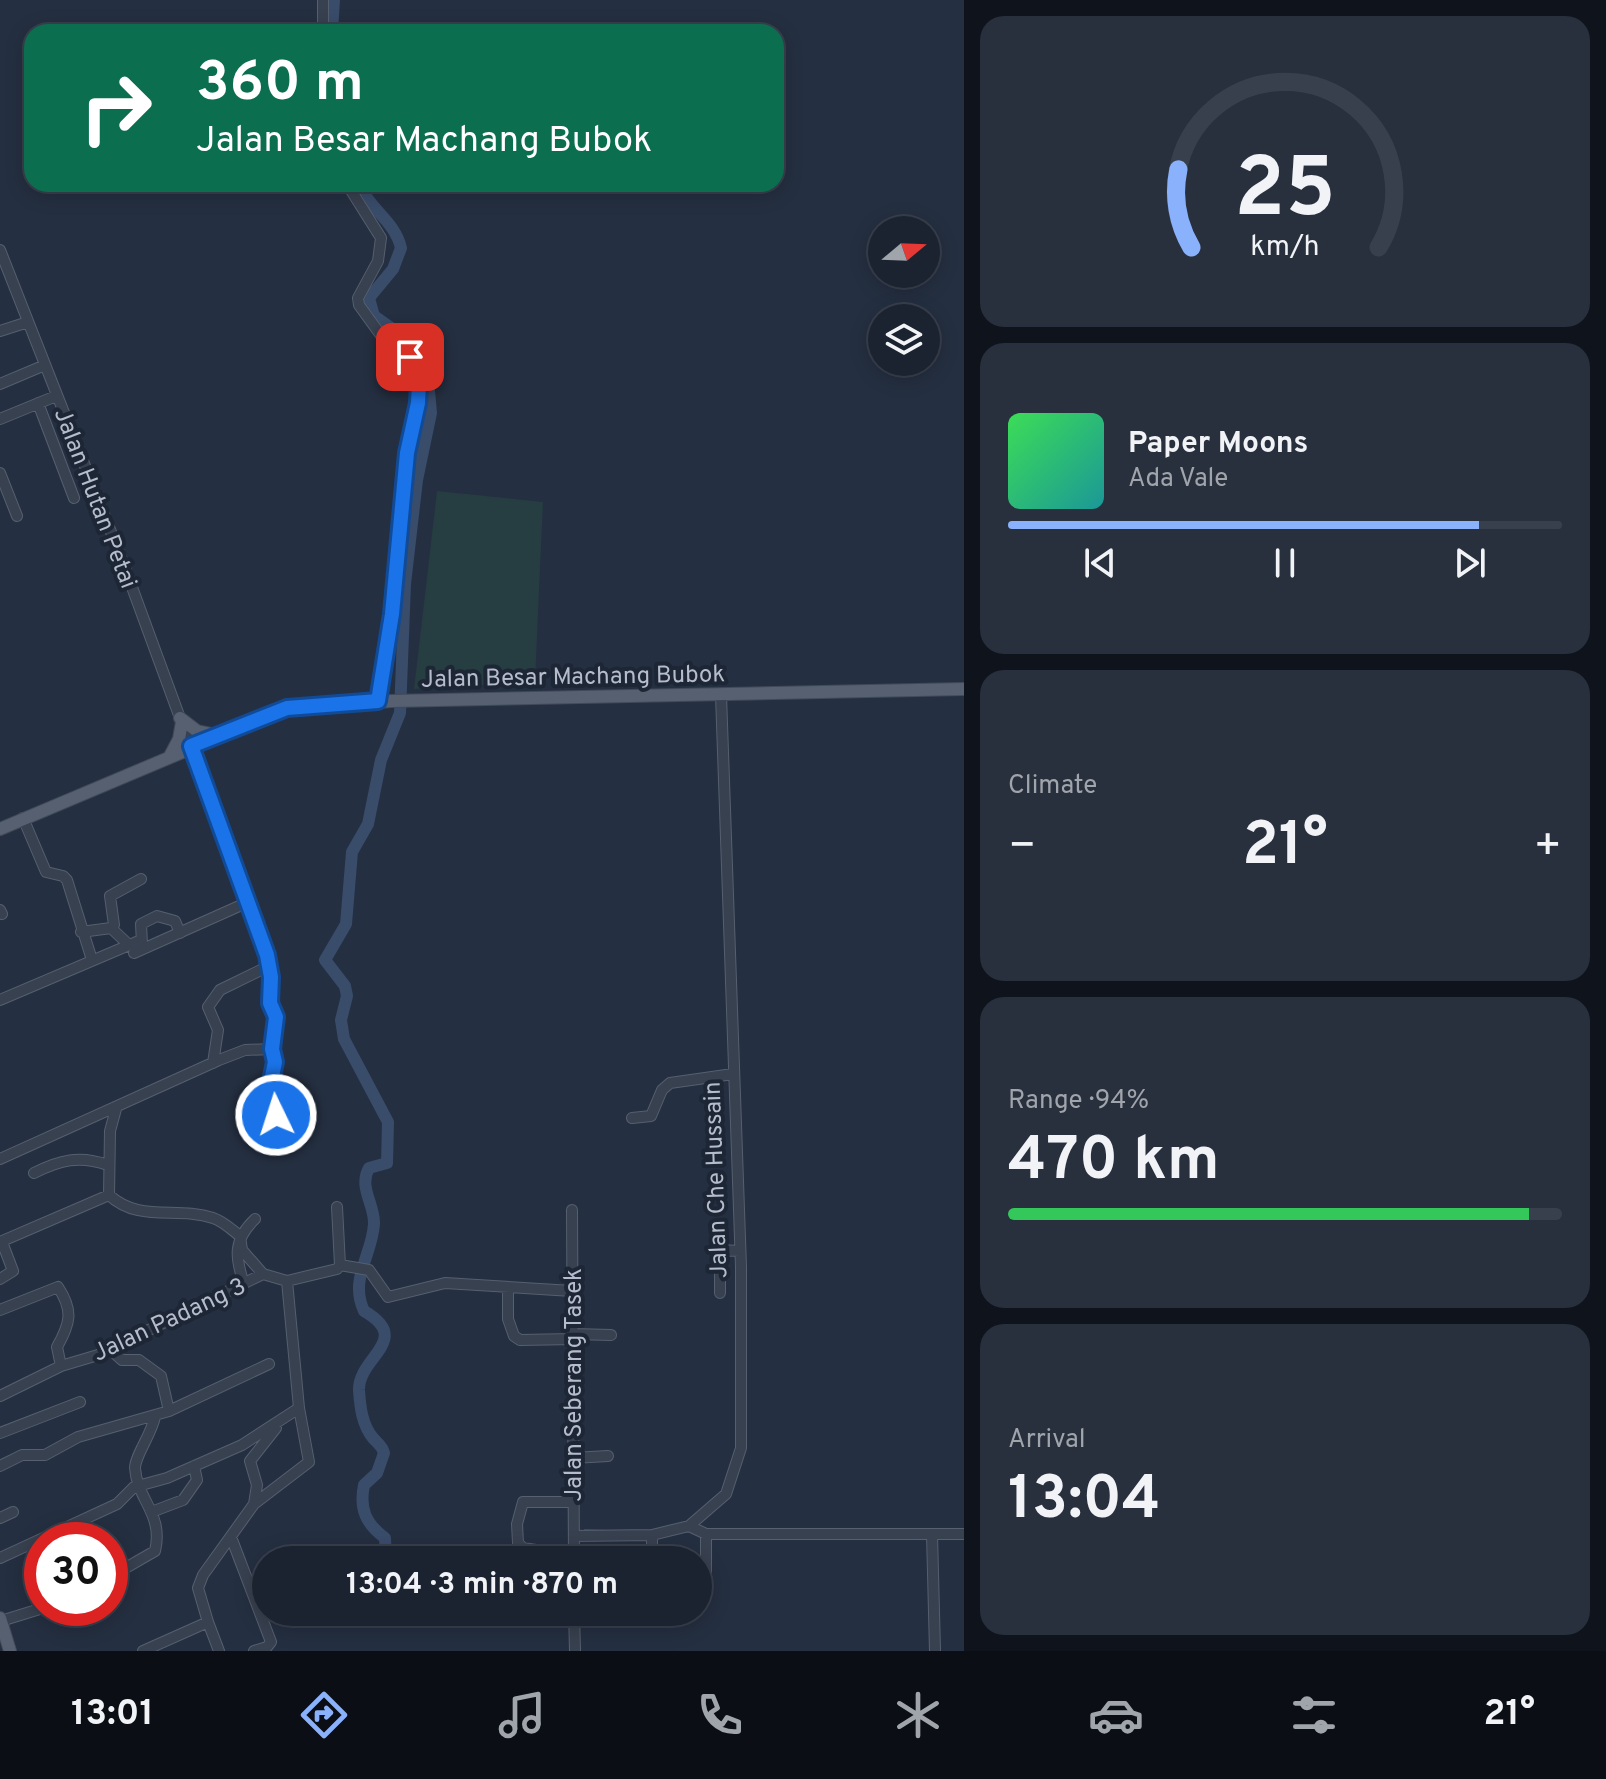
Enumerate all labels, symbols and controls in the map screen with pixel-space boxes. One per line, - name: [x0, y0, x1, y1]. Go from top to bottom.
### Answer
- text: 360 m: [196, 50, 364, 120]
- icon: right: [64, 56, 168, 160]
- text: Jalan Besar Machang Bubok: [196, 119, 652, 165]
- text: 25: [1234, 140, 1336, 245]
- north arrow: [868, 216, 940, 288]
- map controls: [868, 216, 940, 376]
- text: km/h: [1250, 230, 1320, 266]
- button: layers: [868, 304, 940, 376]
- pin: [376, 323, 444, 391]
- icon: arrive: [388, 335, 432, 379]
- street label: Jalan Hutan Petai: [46, 404, 142, 593]
- text: Paper Moons: [1128, 426, 1308, 463]
- text: Ada Vale: [1128, 463, 1228, 496]
- icon: previous: [1078, 541, 1122, 585]
- icon: pause: [1263, 541, 1307, 585]
- icon: next: [1448, 541, 1492, 585]
- street label: Jalan Besar Machang Bubok: [421, 660, 725, 696]
- text: Climate: [1008, 770, 1097, 803]
- text: 21°: [1242, 810, 1328, 886]
- text: −: [1008, 820, 1036, 876]
- text: +: [1534, 820, 1562, 876]
- position arrow: [234, 1073, 318, 1157]
- street label: Jalan Che Hussain: [699, 1081, 735, 1279]
- text: Range · 94%: [1008, 1085, 1149, 1118]
- text: 470 km: [1008, 1125, 1220, 1201]
- street label: Jalan Seberang Tasek: [560, 1268, 590, 1502]
- street label: Jalan Padang 3: [88, 1272, 251, 1369]
- text: Arrival: [1008, 1424, 1086, 1457]
- text: 13:04: [1008, 1464, 1161, 1540]
- speed limit sign: 30: [24, 1522, 128, 1626]
- text: 13:04 · 3 min · 870 m: [346, 1567, 618, 1604]
- icon: directions: [296, 1687, 352, 1743]
- icon: music: [494, 1687, 550, 1743]
- icon: phone: [692, 1687, 748, 1743]
- icon: climate: [890, 1687, 946, 1743]
- icon: car: [1088, 1687, 1144, 1743]
- icon: filters: [1286, 1687, 1342, 1743]
- text: 13:01: [71, 1692, 154, 1738]
- text: 21°: [1484, 1692, 1535, 1738]

